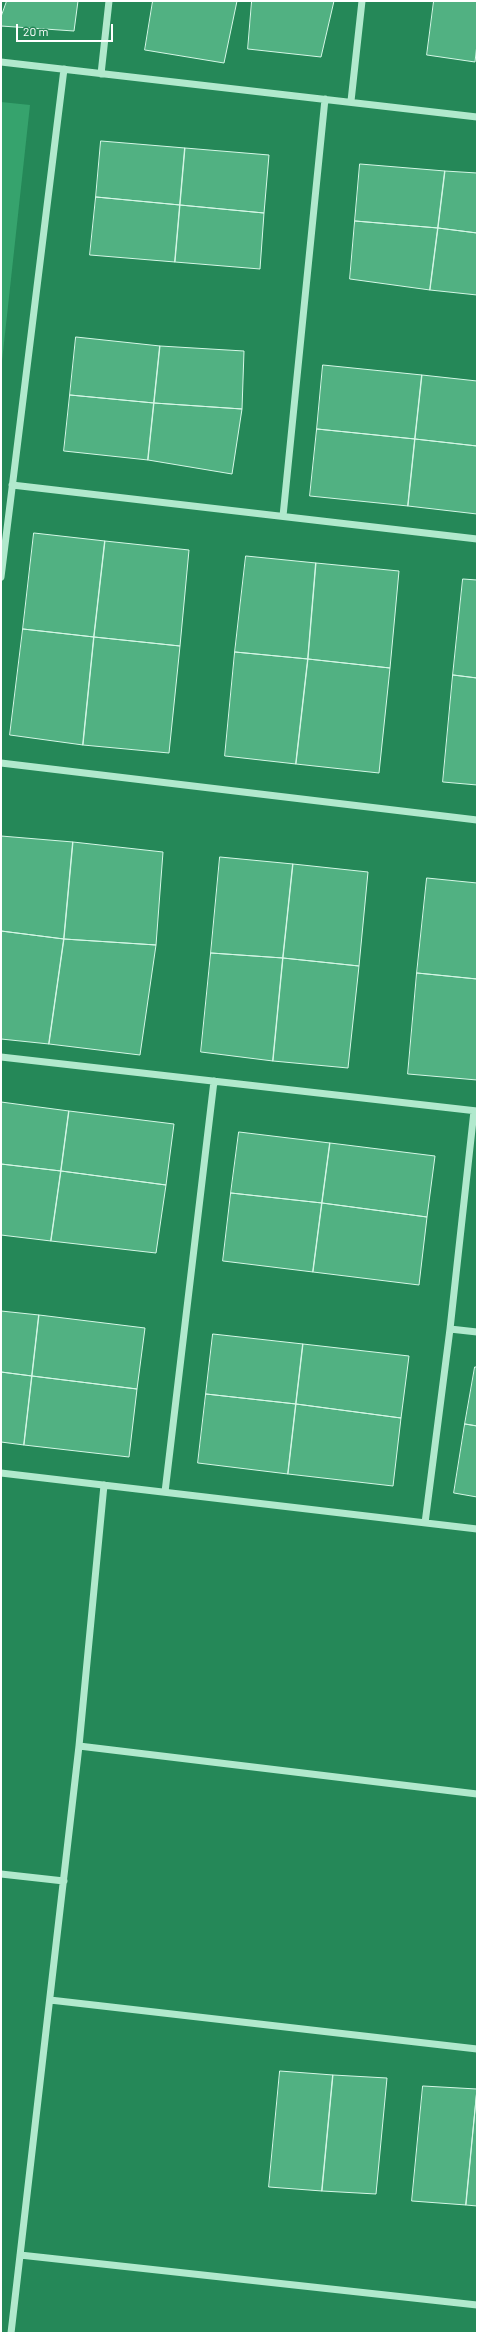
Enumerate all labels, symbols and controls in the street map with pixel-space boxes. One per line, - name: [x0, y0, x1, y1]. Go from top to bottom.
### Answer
- scale bar: [18, 16, 115, 42]
- text: 20 m: [23, 24, 49, 38]

